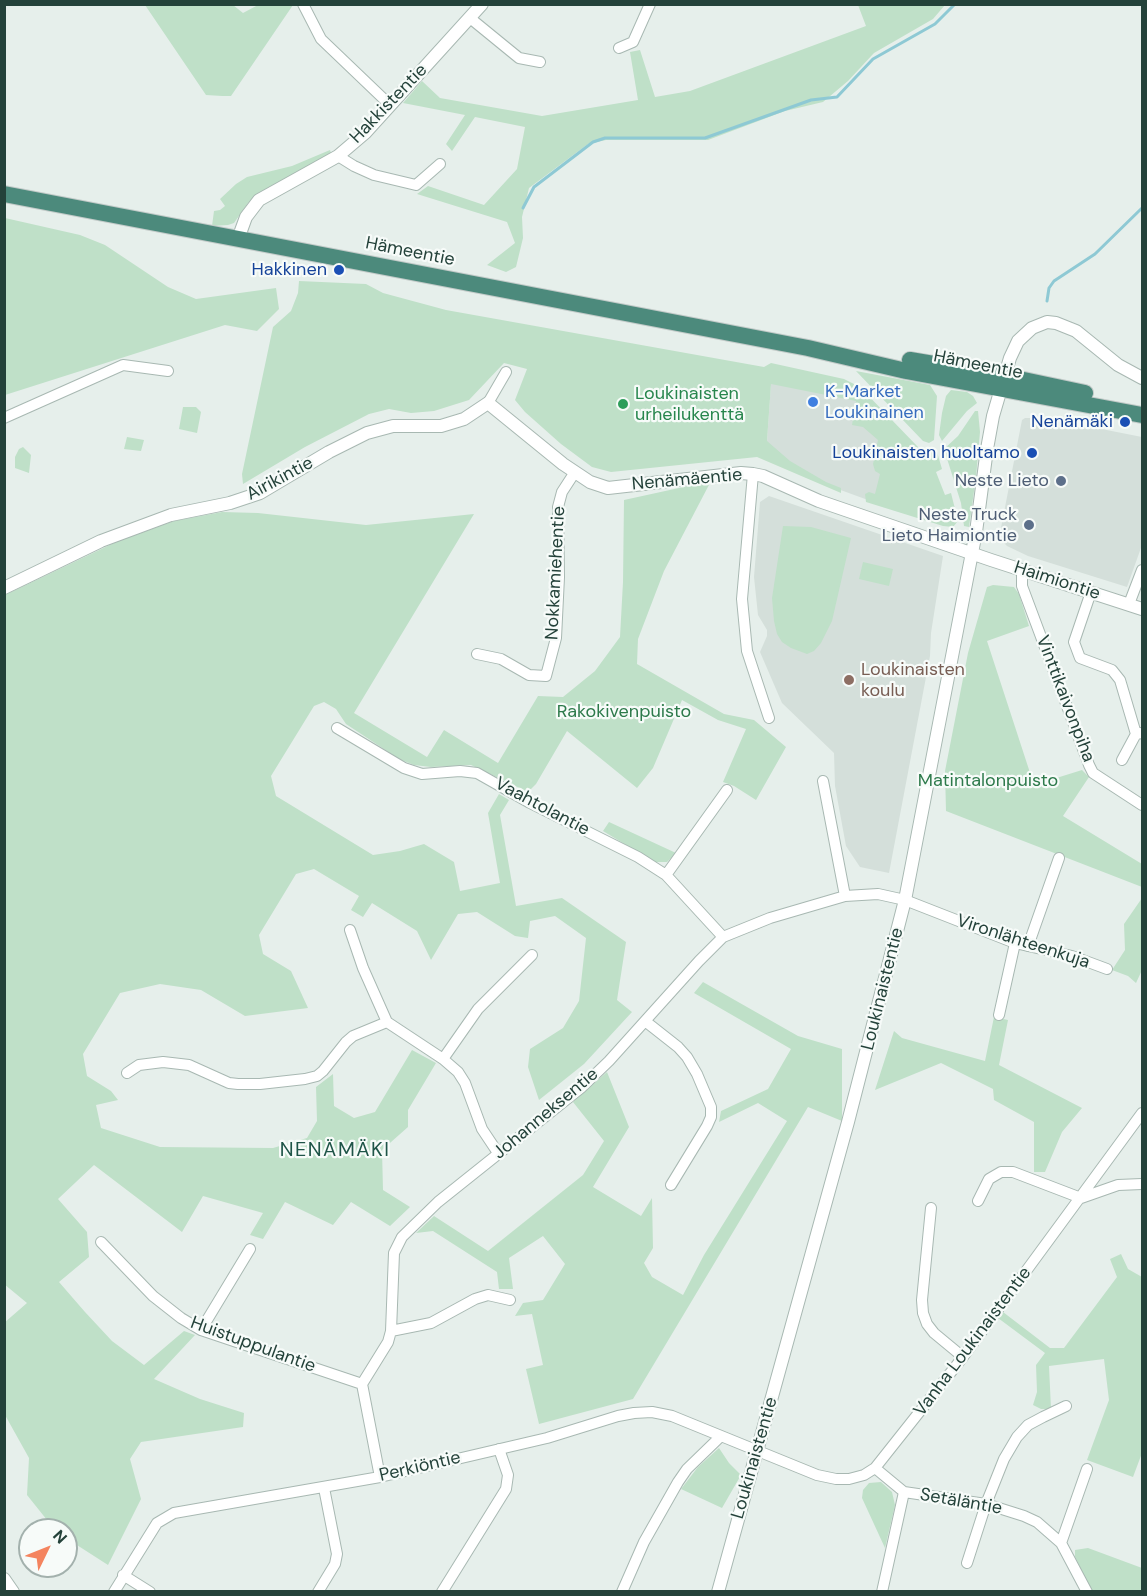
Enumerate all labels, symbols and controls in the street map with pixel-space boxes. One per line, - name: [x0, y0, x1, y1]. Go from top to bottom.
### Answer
- street label: Hakkistentie: [346, 60, 432, 148]
- street label: Hämeentie: [364, 233, 456, 271]
- place label: Hakkinen: [252, 259, 327, 281]
- marker: Hakkinen: [332, 263, 346, 277]
- street label: Hämeentie: [932, 346, 1024, 384]
- place label: K-Market Loukinainen: [825, 381, 924, 424]
- place label: Loukinaisten urheilukenttä: [635, 383, 744, 426]
- marker: K-Market Loukinainen: [806, 395, 820, 409]
- marker: Loukinaisten urheilukenttä: [616, 397, 630, 411]
- place label: Nenämäki: [1031, 411, 1113, 433]
- marker: Nenämäki: [1118, 415, 1132, 429]
- place label: Loukinaisten huoltamo: [832, 442, 1020, 464]
- marker: Loukinaisten huoltamo: [1025, 446, 1039, 460]
- street label: Airikintie: [243, 452, 317, 506]
- street label: Nenämäentie: [631, 464, 743, 496]
- place label: Neste Lieto: [955, 470, 1049, 492]
- marker: Neste Lieto: [1054, 474, 1068, 488]
- place label: Neste Truck Lieto Haimiontie: [882, 504, 1017, 546]
- street label: Nokkamiehentie: [542, 505, 570, 641]
- marker: Neste Truck Lieto Haimiontie: [1022, 518, 1036, 532]
- street label: Haimiontie: [1011, 557, 1103, 605]
- street label: Vinttikaivonpiha: [1031, 633, 1099, 765]
- place label: Loukinaisten koulu: [861, 659, 965, 702]
- marker: Loukinaisten koulu: [842, 673, 856, 687]
- park label: Rakokivenpuisto: [557, 701, 691, 723]
- park label: Matintalonpuisto: [918, 770, 1058, 792]
- street label: Vaahtolantie: [491, 773, 593, 841]
- street label: Vironlähteenkuja: [954, 910, 1092, 974]
- street label: Loukinaistentie: [857, 925, 909, 1053]
- street label: Johanneksentie: [489, 1064, 603, 1164]
- district label: NENÄMÄKI: [280, 1139, 390, 1163]
- street label: Vanha Loukinaistentie: [910, 1263, 1036, 1421]
- street label: Huistuppulantie: [188, 1312, 318, 1378]
- street label: Loukinaistentie: [727, 1395, 783, 1521]
- street label: Perkiöntie: [377, 1447, 463, 1487]
- street label: Setäläntie: [918, 1484, 1004, 1520]
- north arrow: [18, 1518, 78, 1578]
- text: N: [48, 1525, 72, 1548]

